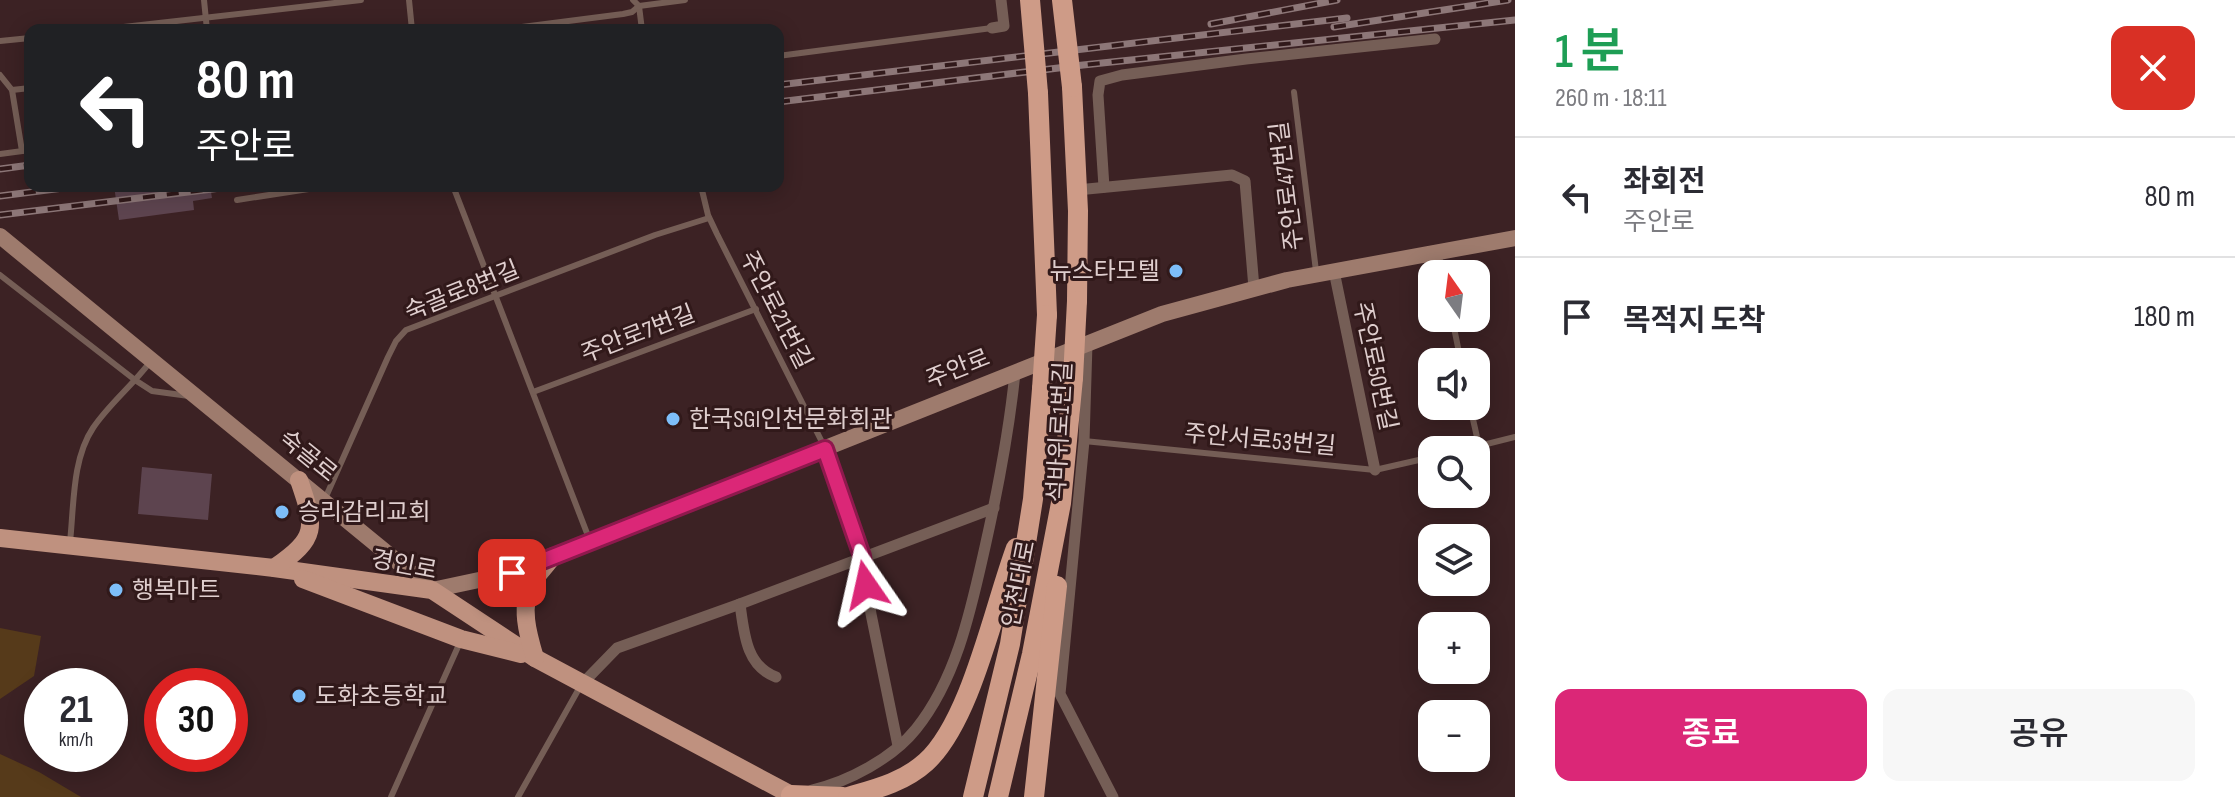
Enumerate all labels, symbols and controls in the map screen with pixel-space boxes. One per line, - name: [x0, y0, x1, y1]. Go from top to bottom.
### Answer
- text: 1 분: [1555, 24, 1625, 81]
- button: close: [2111, 26, 2195, 110]
- text: 80 m: [196, 48, 295, 115]
- icon: left: [64, 56, 168, 160]
- text: 260 m · 18:11: [1555, 83, 1667, 114]
- street label: 주안로47번길: [1265, 120, 1309, 252]
- text: 주안로: [196, 126, 295, 169]
- text: 좌회전: [1623, 164, 1706, 200]
- icon: left: [1555, 175, 1599, 219]
- text: 80 m: [2144, 179, 2195, 215]
- text: 주안로: [1623, 207, 1695, 238]
- street label: 주안로21번길: [734, 246, 818, 374]
- street label: 숙골로8번길: [401, 255, 523, 327]
- place label: 뉴스타모텔: [1050, 257, 1160, 286]
- north arrow: [1418, 260, 1490, 332]
- map controls: [1418, 260, 1490, 772]
- marker: 뉴스타모텔: [1167, 262, 1185, 280]
- icon: arrive: [1555, 295, 1599, 339]
- street label: 주안로7번길: [577, 299, 699, 369]
- street label: 주안로50번길: [1347, 299, 1403, 433]
- text: 180 m: [2134, 299, 2195, 335]
- text: 목적지 도착: [1623, 303, 1766, 339]
- street label: 주안로: [922, 343, 994, 395]
- button: sound: [1418, 348, 1490, 420]
- street label: 석바위로1번길: [1042, 361, 1078, 503]
- place label: 한국SGI인천문화회관: [689, 405, 893, 434]
- marker: 한국SGI인천문화회관: [664, 410, 682, 428]
- street label: 주안서로53번길: [1183, 419, 1337, 461]
- street label: 숙골로: [273, 424, 343, 488]
- button: search: [1418, 436, 1490, 508]
- place label: 승리감리교회: [298, 498, 430, 527]
- marker: 승리감리교회: [273, 503, 291, 521]
- button: layers: [1418, 524, 1490, 596]
- street label: 인천대로: [996, 538, 1042, 630]
- pin: [478, 539, 546, 607]
- position arrow: [824, 543, 908, 627]
- street label: 경인로: [369, 544, 439, 586]
- icon: arrive: [490, 551, 534, 595]
- place label: 행복마트: [132, 576, 220, 605]
- marker: 행복마트: [107, 581, 125, 599]
- button: +: [1418, 612, 1490, 684]
- speed limit sign: 30: [144, 668, 248, 772]
- place label: 도화초등학교: [315, 682, 447, 711]
- text: 21: [59, 686, 93, 734]
- marker: 도화초등학교: [290, 687, 308, 705]
- button: 종료: [1555, 689, 1867, 781]
- button: 공유: [1883, 689, 2195, 781]
- button: −: [1418, 700, 1490, 772]
- text: km/h: [59, 728, 93, 752]

